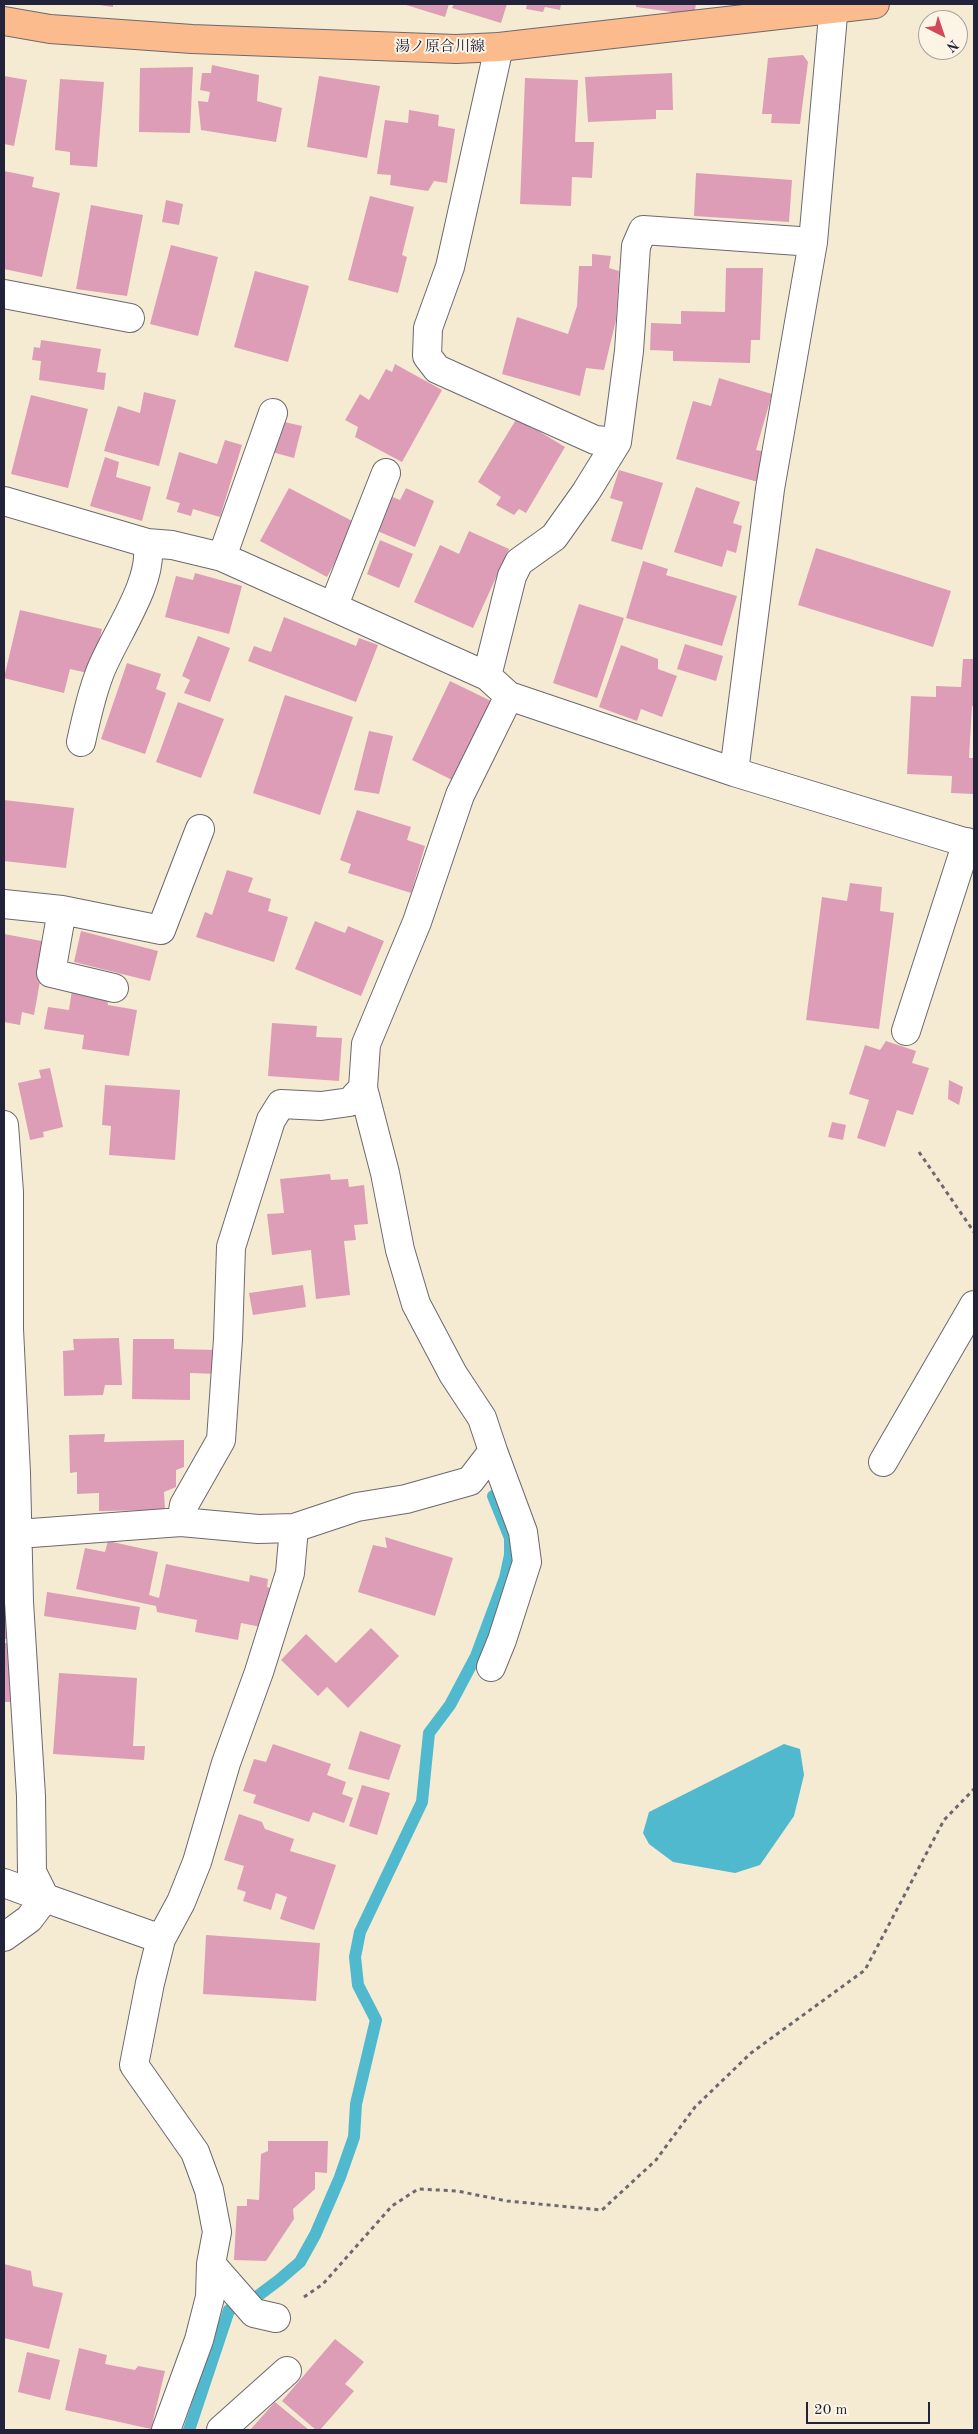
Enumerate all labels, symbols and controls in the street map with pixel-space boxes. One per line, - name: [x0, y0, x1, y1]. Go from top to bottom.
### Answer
- north arrow: [918, 10, 968, 60]
- text: N: [944, 37, 961, 54]
- street label: 湯ノ原合川線: [395, 38, 485, 56]
- scale bar: [808, 2392, 932, 2424]
- text: 20 m: [814, 2403, 848, 2418]

